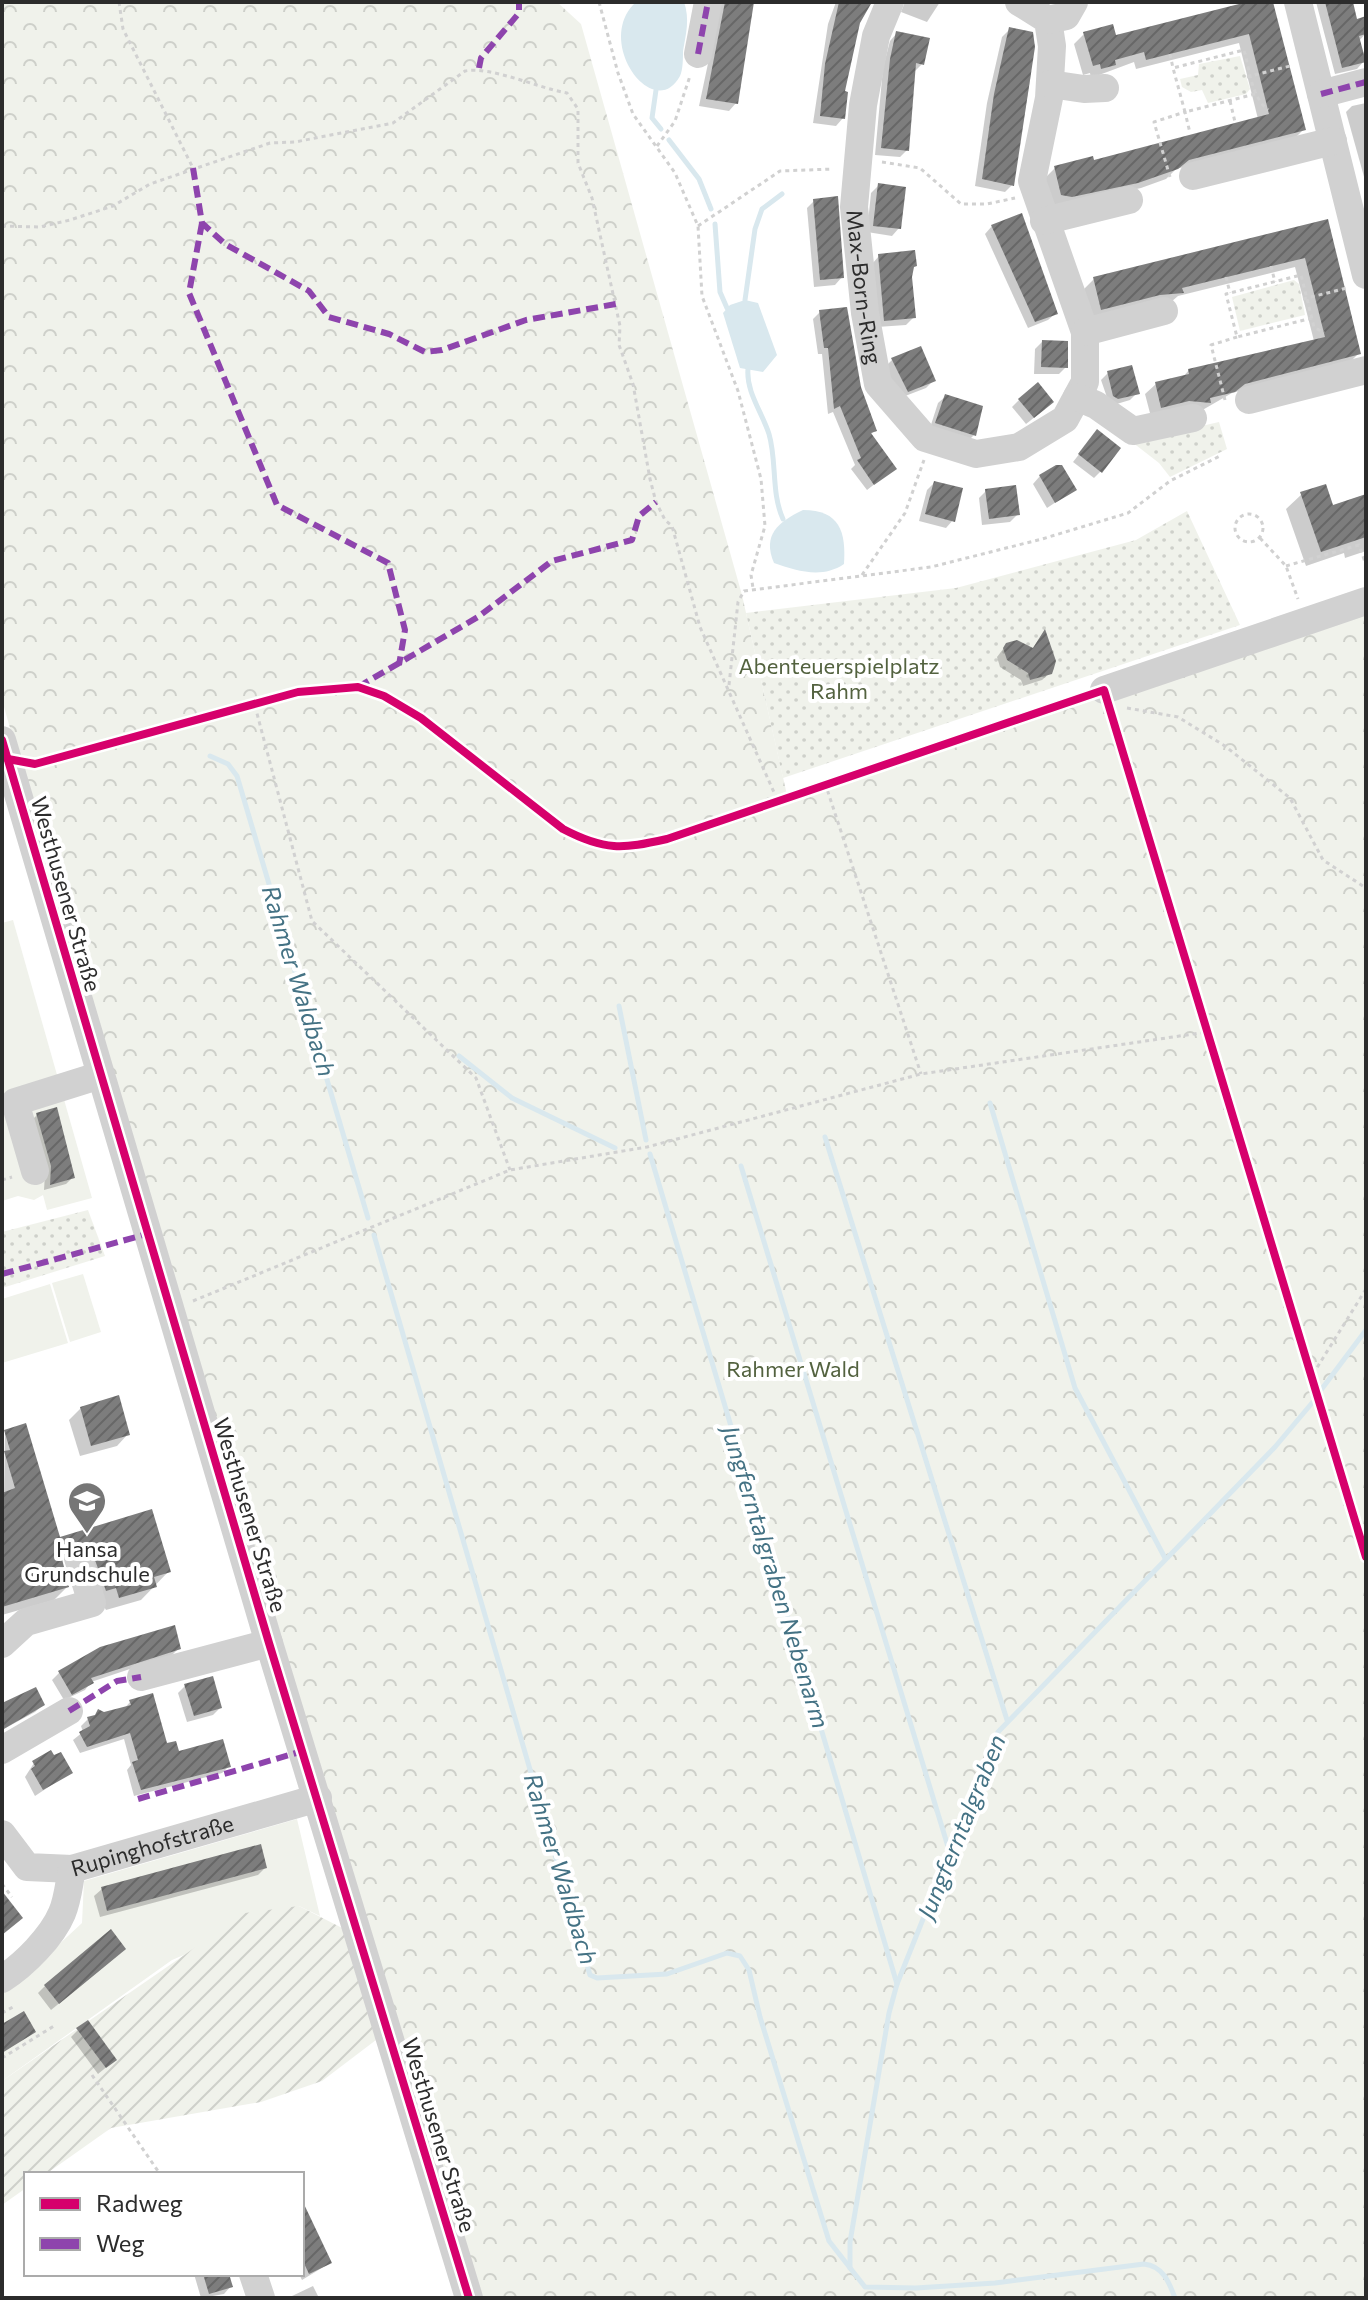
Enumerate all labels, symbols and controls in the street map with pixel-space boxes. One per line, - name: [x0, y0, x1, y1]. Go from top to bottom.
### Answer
- street label: Max-Born-Ring: [841, 208, 888, 367]
- park label: Abenteuerspielplatz Rahm: [738, 652, 940, 704]
- street label: Westhusener Straße: [26, 793, 107, 995]
- water label: Rahmer Waldbach: [257, 882, 342, 1080]
- park label: Rahmer Wald: [726, 1355, 860, 1382]
- street label: Westhusener Straße: [208, 1414, 293, 1615]
- water label: Jungferntalgraben Nebenarm: [716, 1420, 836, 1731]
- school or university icon: Hansa Grundschule: [66, 1480, 108, 1535]
- place label: Hansa Grundschule: [24, 1535, 150, 1587]
- water label: Jungferntalgraben: [910, 1730, 1011, 1925]
- water label: Rahmer Waldbach: [519, 1770, 604, 1968]
- street label: Rupinghofstraße: [68, 1809, 237, 1882]
- street label: Westhusener Straße: [397, 2034, 482, 2235]
- legend: [24, 2172, 304, 2276]
- text: Radweg: [96, 2188, 183, 2217]
- text: Weg: [96, 2228, 144, 2257]

